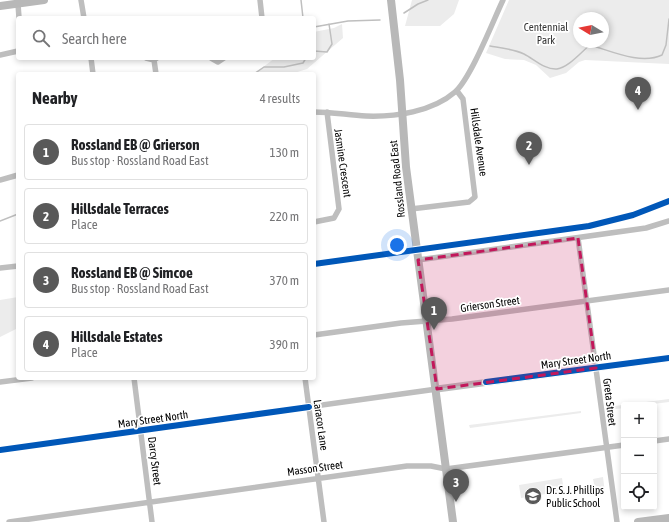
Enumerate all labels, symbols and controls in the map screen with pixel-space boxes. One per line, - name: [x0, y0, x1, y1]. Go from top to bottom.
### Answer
- north arrow: [573, 12, 609, 48]
- search box: [16, 16, 316, 60]
- park label: Centennial Park: [524, 21, 568, 46]
- icon: search: [30, 27, 52, 49]
- text: Search here: [62, 30, 127, 47]
- pin: 4: [625, 77, 651, 110]
- text: Nearby: [32, 88, 78, 108]
- text: 4 results: [260, 91, 300, 106]
- street label: Hillsdale Avenue: [468, 107, 490, 177]
- street label: Jasmine Crescent: [332, 128, 354, 198]
- pin: 2: [516, 132, 542, 165]
- text: Rossland EB @ Grierson: [71, 136, 200, 153]
- street label: Rossland Road East: [387, 140, 407, 218]
- text: 1: [43, 145, 49, 160]
- text: 130 m: [270, 145, 299, 160]
- text: Bus stop · Rossland Road East: [71, 153, 209, 168]
- text: Hillsdale Terraces: [71, 200, 169, 217]
- text: 2: [43, 209, 49, 224]
- text: 220 m: [270, 209, 299, 224]
- text: Place: [71, 217, 98, 232]
- your location: [387, 235, 407, 255]
- text: Rossland EB @ Simcoe: [71, 264, 193, 281]
- text: 3: [43, 273, 49, 288]
- text: 370 m: [270, 273, 299, 288]
- text: Bus stop · Rossland Road East: [71, 281, 209, 296]
- street label: Grierson Street: [460, 294, 520, 314]
- pin: 1: [421, 297, 447, 330]
- text: Hillsdale Estates: [71, 328, 162, 345]
- text: 4: [43, 337, 49, 352]
- text: 390 m: [270, 337, 299, 352]
- text: Place: [71, 345, 98, 360]
- street label: Mary Street North: [540, 349, 612, 371]
- street label: Greta Street: [601, 377, 619, 427]
- street label: Laracor Lane: [311, 399, 331, 451]
- map controls: [621, 402, 657, 510]
- button: +: [621, 402, 657, 438]
- street label: Mary Street North: [117, 408, 189, 430]
- street label: Darcy Street: [146, 436, 164, 486]
- button: −: [621, 438, 657, 474]
- street label: Masson Street: [286, 458, 344, 478]
- pin: 3: [443, 469, 469, 502]
- button: locate: [621, 474, 657, 510]
- place label: Dr. S. J. Phillips Public School: [546, 484, 604, 509]
- school or university icon: Dr. S. J. Phillips Public School: [523, 486, 543, 506]

